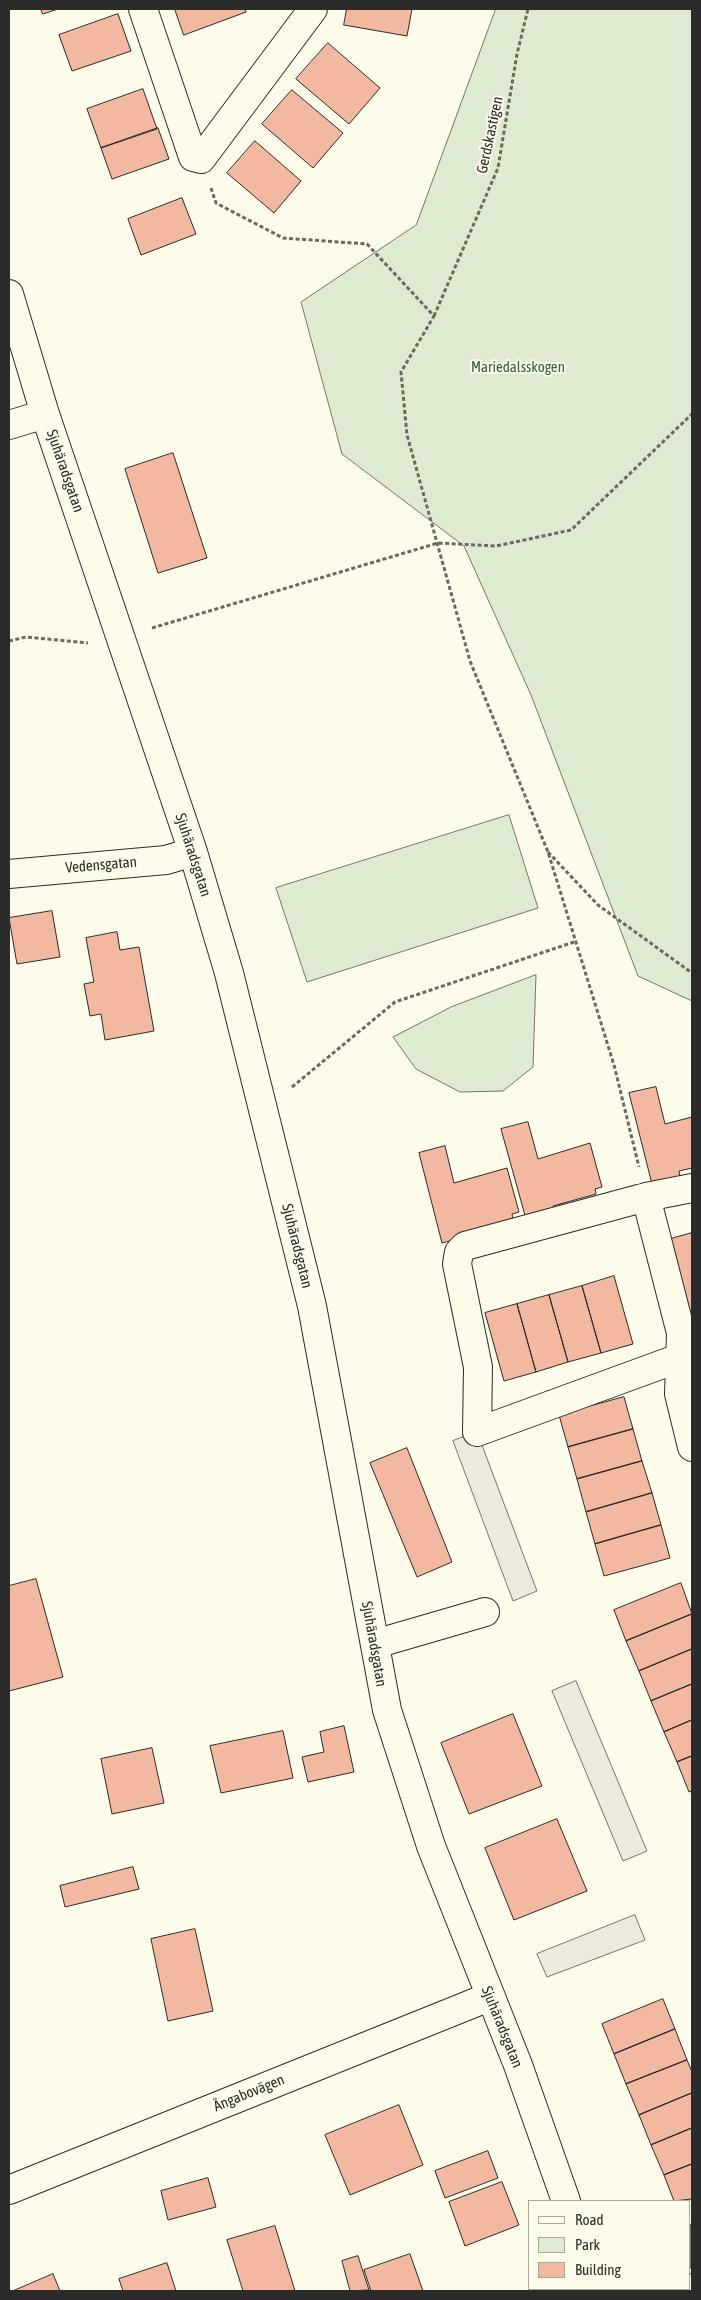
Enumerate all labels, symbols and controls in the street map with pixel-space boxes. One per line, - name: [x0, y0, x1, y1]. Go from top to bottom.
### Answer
- street label: Gerdskastigen: [473, 95, 507, 175]
- park label: Mariedalsskogen: [471, 358, 565, 376]
- street label: Sjuhäradsgatan: [42, 427, 88, 515]
- street label: Sjuhäradsgatan: [171, 811, 215, 899]
- street label: Vedensgatan: [64, 853, 138, 877]
- street label: Sjuhäradsgatan: [278, 1202, 316, 1290]
- street label: Sjuhäradsgatan: [358, 1600, 390, 1688]
- street label: Sjuhäradsgatan: [477, 1984, 527, 2070]
- street label: Ängabovägen: [211, 2071, 287, 2115]
- legend: [528, 2200, 691, 2290]
- text: Road: [575, 2211, 604, 2228]
- text: Park: [575, 2236, 600, 2253]
- text: Building: [575, 2261, 621, 2278]

